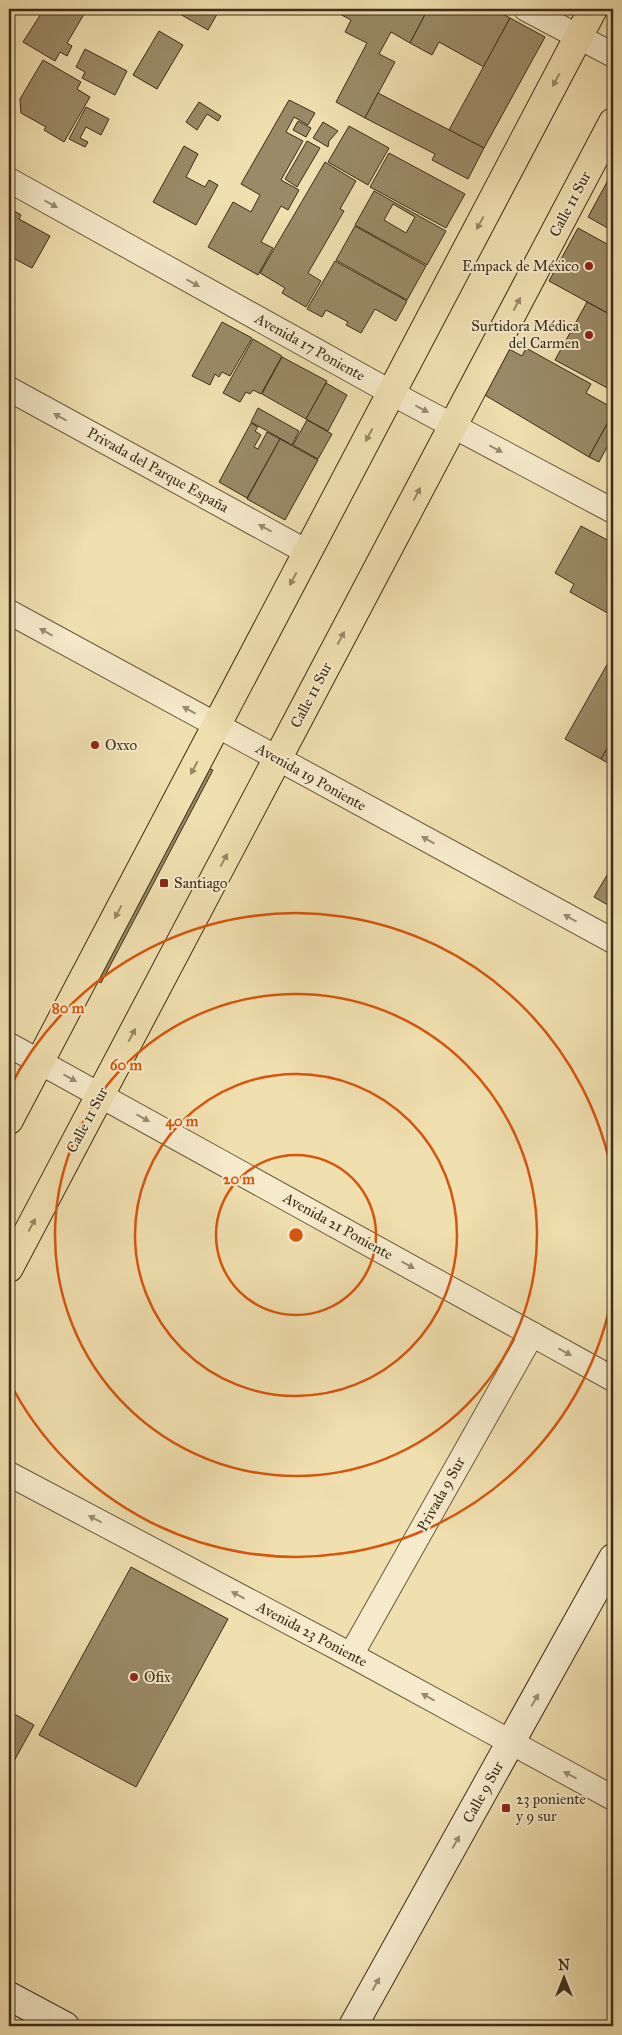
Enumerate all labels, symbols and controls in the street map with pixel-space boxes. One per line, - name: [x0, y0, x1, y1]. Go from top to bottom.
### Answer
- one-way arrow: [552, 72, 560, 87]
- street label: Calle 11 Sur: [545, 168, 595, 240]
- one-way arrow: [45, 199, 58, 208]
- one-way arrow: [476, 216, 484, 231]
- place label: Empack de México: [462, 257, 579, 275]
- marker: Empack de México: [583, 260, 595, 272]
- one-way arrow: [187, 278, 200, 287]
- one-way arrow: [513, 297, 521, 311]
- street label: Avenida 17 Poniente: [251, 309, 368, 385]
- place label: Surtidora Médica del Carmen: [471, 317, 580, 352]
- marker: Surtidora Médica del Carmen: [583, 329, 595, 341]
- one-way arrow: [415, 405, 429, 413]
- one-way arrow: [53, 413, 68, 421]
- street label: Privada del Parque España: [84, 424, 233, 518]
- one-way arrow: [365, 428, 373, 443]
- one-way arrow: [489, 445, 503, 453]
- one-way arrow: [413, 487, 421, 501]
- one-way arrow: [258, 524, 271, 533]
- one-way arrow: [289, 572, 297, 586]
- one-way arrow: [39, 628, 53, 637]
- one-way arrow: [337, 630, 345, 645]
- street label: Calle 11 Sur: [286, 659, 336, 731]
- one-way arrow: [182, 706, 196, 714]
- place label: Oxxo: [105, 736, 138, 754]
- marker: Oxxo: [89, 739, 101, 751]
- street label: Avenida 19 Poniente: [252, 739, 369, 815]
- one-way arrow: [190, 761, 198, 775]
- one-way arrow: [420, 836, 435, 844]
- one-way arrow: [220, 853, 228, 867]
- place label: Santiago: [174, 874, 228, 892]
- marker: Santiago: [158, 877, 170, 889]
- one-way arrow: [114, 905, 122, 919]
- one-way arrow: [563, 914, 578, 922]
- text: 80 m: [52, 999, 85, 1017]
- one-way arrow: [128, 1027, 136, 1042]
- text: 60 m: [110, 1056, 143, 1074]
- one-way arrow: [63, 1074, 77, 1082]
- street label: Calle 11 Sur: [62, 1084, 112, 1156]
- text: 40 m: [166, 1112, 199, 1131]
- one-way arrow: [136, 1114, 150, 1122]
- text: 20 m: [223, 1170, 255, 1188]
- street label: Avenida 21 Poniente: [279, 1188, 396, 1264]
- one-way arrow: [27, 1218, 36, 1231]
- centre of rings: [287, 1226, 305, 1244]
- one-way arrow: [401, 1260, 414, 1269]
- one-way arrow: [558, 1348, 572, 1356]
- street label: Privada 9 Sur: [413, 1453, 469, 1534]
- one-way arrow: [87, 1515, 102, 1523]
- one-way arrow: [231, 1591, 246, 1599]
- street label: Avenida 23 Poniente: [253, 1597, 370, 1671]
- place label: Ofix: [144, 1668, 171, 1686]
- marker: Ofix: [128, 1671, 140, 1683]
- one-way arrow: [420, 1693, 435, 1701]
- one-way arrow: [530, 1693, 539, 1706]
- street label: Calle 9 Sur: [459, 1758, 507, 1826]
- one-way arrow: [563, 1771, 578, 1779]
- place label: 23 poniente y 9 sur: [516, 1790, 586, 1825]
- marker: 23 poniente y 9 sur: [500, 1802, 512, 1814]
- one-way arrow: [451, 1835, 460, 1848]
- north arrow: [540, 1952, 590, 2002]
- text: N: [558, 1957, 570, 1974]
- one-way arrow: [372, 1977, 381, 1990]

